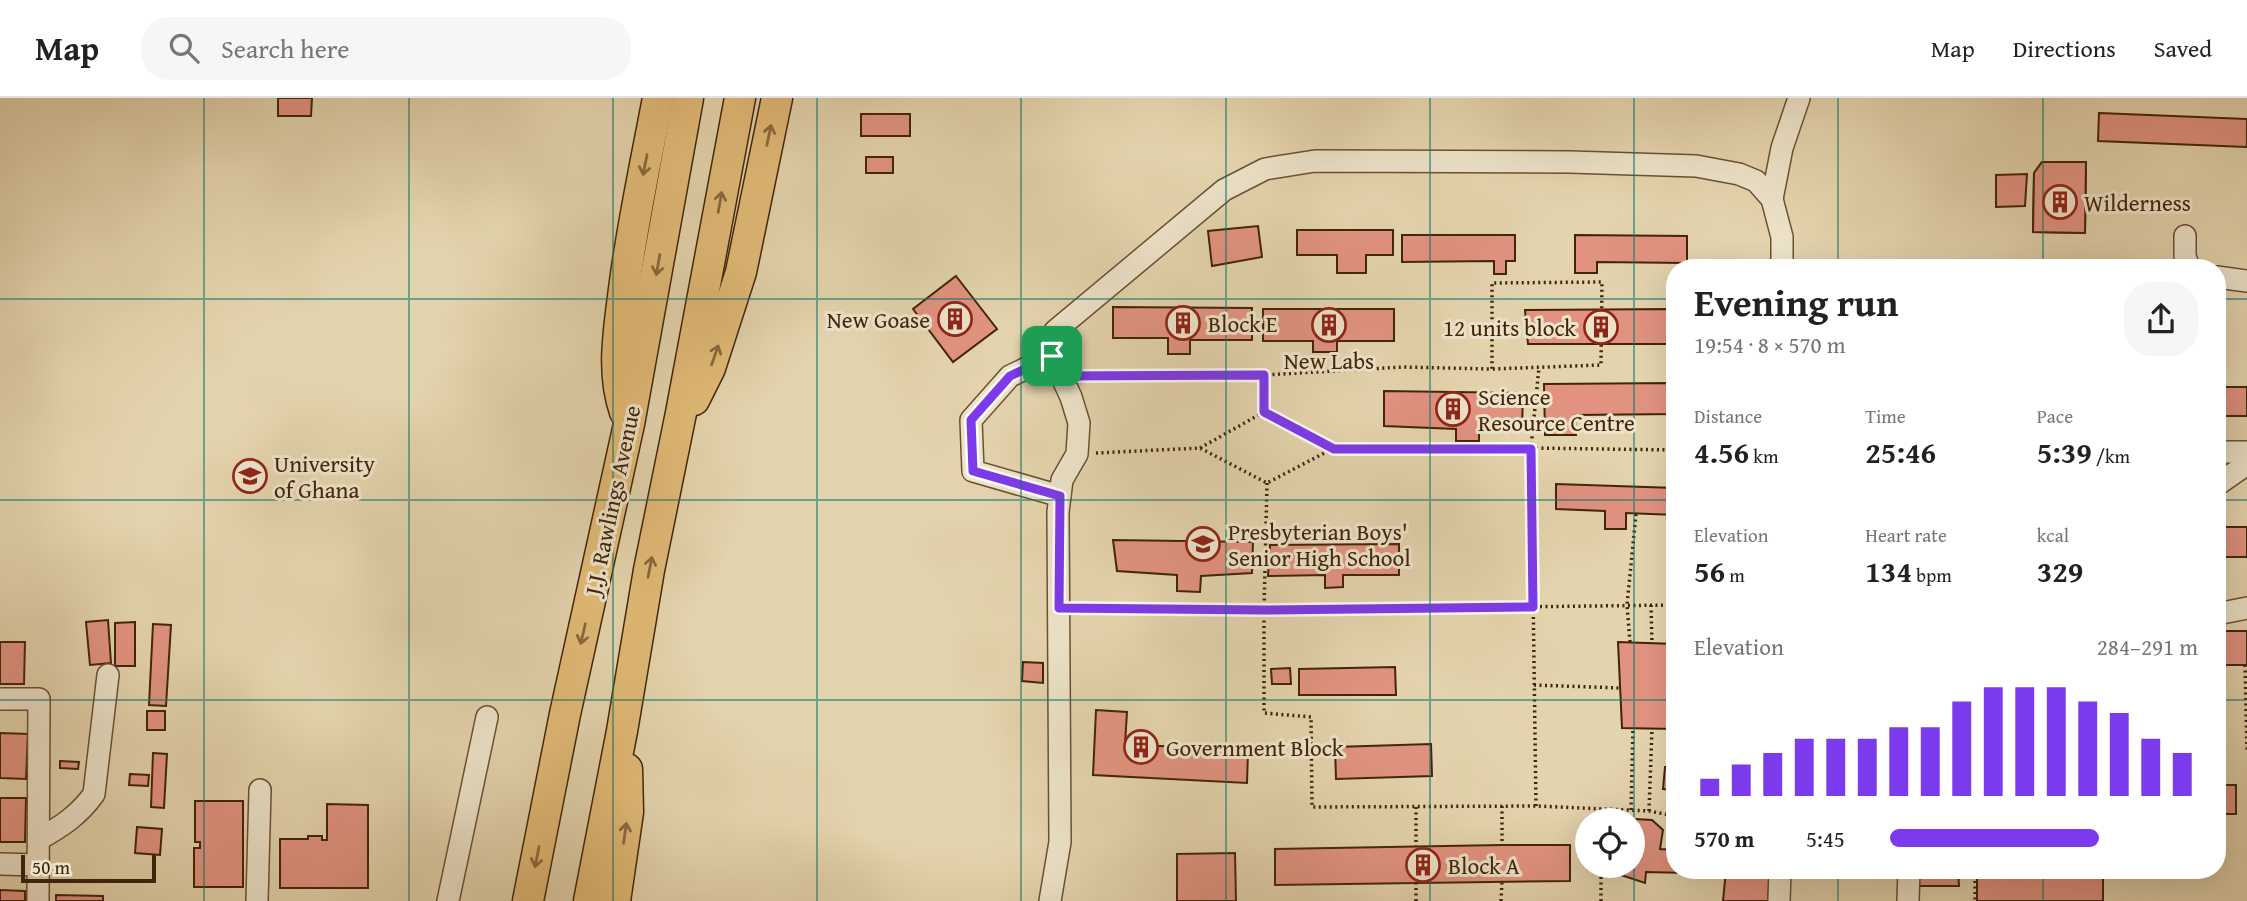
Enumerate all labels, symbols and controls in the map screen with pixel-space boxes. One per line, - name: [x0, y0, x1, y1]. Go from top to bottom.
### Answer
- search box: [141, 17, 631, 80]
- text: Map: [35, 24, 99, 72]
- icon: search: [165, 29, 203, 67]
- text: Search here: [221, 29, 349, 68]
- text: Map: [1931, 31, 1975, 66]
- text: Directions: [2013, 31, 2116, 66]
- text: Saved: [2154, 31, 2212, 66]
- one-way arrow: [763, 124, 777, 147]
- one-way arrow: [638, 153, 651, 176]
- building icon: Wilderness: [2041, 183, 2079, 221]
- place label: Wilderness: [2084, 186, 2191, 219]
- one-way arrow: [714, 191, 727, 214]
- one-way arrow: [651, 253, 664, 276]
- text: Evening run: [1694, 274, 1898, 330]
- button: share: [2124, 282, 2198, 356]
- building icon: New Goase: [936, 300, 974, 338]
- place label: New Goase: [827, 303, 930, 336]
- building icon: Block E: [1164, 304, 1202, 342]
- building icon: New Labs: [1310, 306, 1348, 344]
- place label: Block E: [1208, 307, 1277, 340]
- building icon: 12 units block: [1582, 308, 1620, 346]
- place label: 12 units block: [1443, 311, 1576, 344]
- pin: [1022, 326, 1082, 386]
- text: 19:54 · 8 × 570 m: [1694, 328, 1846, 361]
- icon: arrive: [1033, 337, 1071, 375]
- place label: New Labs: [1284, 344, 1374, 377]
- one-way arrow: [710, 345, 722, 367]
- place label: Science Resource Centre: [1478, 380, 1635, 439]
- building icon: Science Resource Centre: [1434, 390, 1472, 428]
- street label: J.J. Rawlings Avenue: [575, 402, 648, 601]
- text: Distance: [1694, 402, 1762, 430]
- text: Time: [1865, 402, 1906, 430]
- text: Pace: [2037, 402, 2073, 430]
- text: 4.56: [1694, 430, 1749, 474]
- text: 25:46: [1865, 430, 1936, 474]
- text: 5:39: [2037, 430, 2092, 474]
- text: km: [1749, 442, 1778, 470]
- text: /km: [2092, 442, 2130, 470]
- place label: University of Ghana: [274, 447, 375, 506]
- school or university icon: University of Ghana: [231, 457, 269, 495]
- place label: Presbyterian Boys' Senior High School: [1228, 515, 1411, 574]
- text: Elevation: [1694, 521, 1768, 549]
- text: Heart rate: [1865, 521, 1947, 549]
- text: kcal: [2037, 521, 2069, 549]
- school or university icon: Presbyterian Boys' Senior High School: [1184, 525, 1222, 563]
- text: 56: [1694, 549, 1725, 593]
- text: 134: [1865, 549, 1912, 593]
- text: 329: [2037, 549, 2083, 593]
- one-way arrow: [643, 556, 657, 579]
- text: m: [1725, 561, 1745, 589]
- text: bpm: [1912, 561, 1952, 589]
- one-way arrow: [575, 622, 589, 645]
- text: Elevation: [1694, 630, 1784, 663]
- text: 284–291 m: [2097, 630, 2198, 663]
- building icon: Government Block: [1122, 728, 1160, 766]
- place label: Government Block: [1166, 731, 1344, 764]
- map controls: [1575, 808, 1645, 878]
- button: locate: [1575, 808, 1645, 878]
- text: 570 m: [1694, 822, 1755, 855]
- text: 5:45: [1806, 822, 1845, 855]
- one-way arrow: [619, 823, 632, 845]
- one-way arrow: [530, 845, 543, 868]
- building icon: Block A: [1404, 846, 1442, 884]
- place label: Block A: [1448, 849, 1520, 882]
- scale bar: [21, 852, 156, 884]
- text: 50 m: [32, 853, 70, 881]

